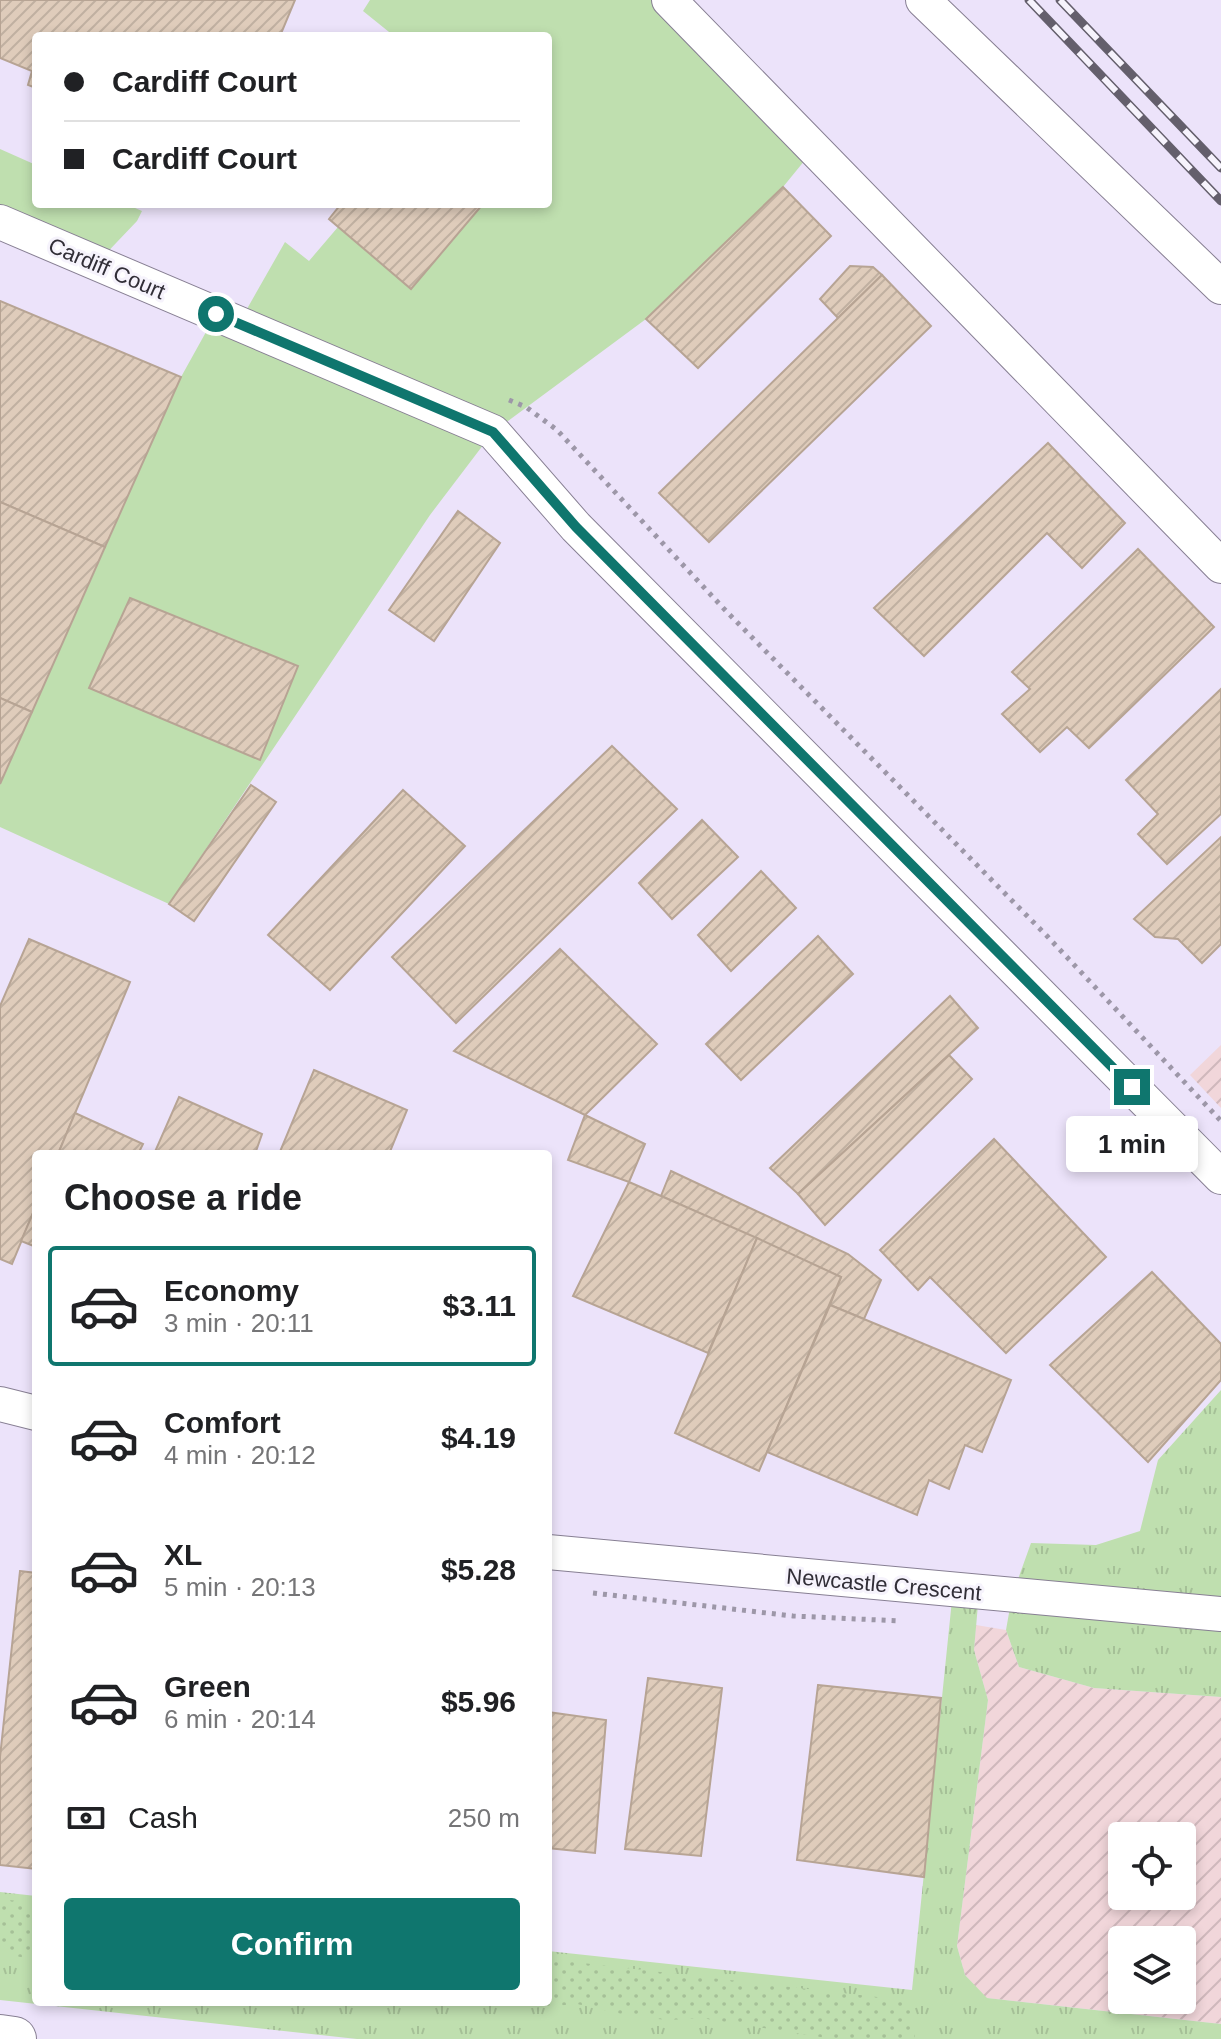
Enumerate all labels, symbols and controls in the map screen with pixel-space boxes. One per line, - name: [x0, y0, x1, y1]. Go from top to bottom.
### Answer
- text: Cardiff Court: [112, 65, 297, 98]
- text: Cardiff Court: [112, 142, 297, 175]
- street label: Cardiff Court: [45, 233, 169, 304]
- route start: [198, 296, 234, 332]
- route end: [1114, 1069, 1150, 1105]
- callout: 1 min: [1066, 1115, 1198, 1171]
- text: 1 min: [1098, 1129, 1166, 1159]
- text: Choose a ride: [64, 1177, 302, 1218]
- icon: car: [68, 1270, 140, 1342]
- text: Economy: [164, 1274, 299, 1307]
- text: $3.11: [443, 1289, 516, 1322]
- text: 3 min · 20:11: [164, 1308, 314, 1338]
- icon: car: [68, 1402, 140, 1474]
- text: Comfort: [164, 1406, 281, 1439]
- text: $4.19: [441, 1421, 516, 1454]
- text: 4 min · 20:12: [164, 1440, 316, 1470]
- icon: car: [68, 1534, 140, 1606]
- text: XL: [164, 1538, 202, 1571]
- text: $5.28: [441, 1553, 516, 1586]
- street label: Newcastle Crescent: [785, 1564, 982, 1605]
- text: 5 min · 20:13: [164, 1572, 316, 1602]
- icon: car: [68, 1666, 140, 1738]
- text: Green: [164, 1670, 251, 1703]
- text: $5.96: [441, 1685, 516, 1718]
- text: 6 min · 20:14: [164, 1704, 316, 1734]
- icon: cash: [64, 1796, 108, 1840]
- text: Cash: [128, 1801, 198, 1834]
- text: 250 m: [448, 1803, 520, 1833]
- map controls: [1108, 1822, 1196, 2014]
- button: locate: [1108, 1822, 1196, 1910]
- button: Confirm: [64, 1898, 520, 1990]
- button: layers: [1108, 1926, 1196, 2014]

